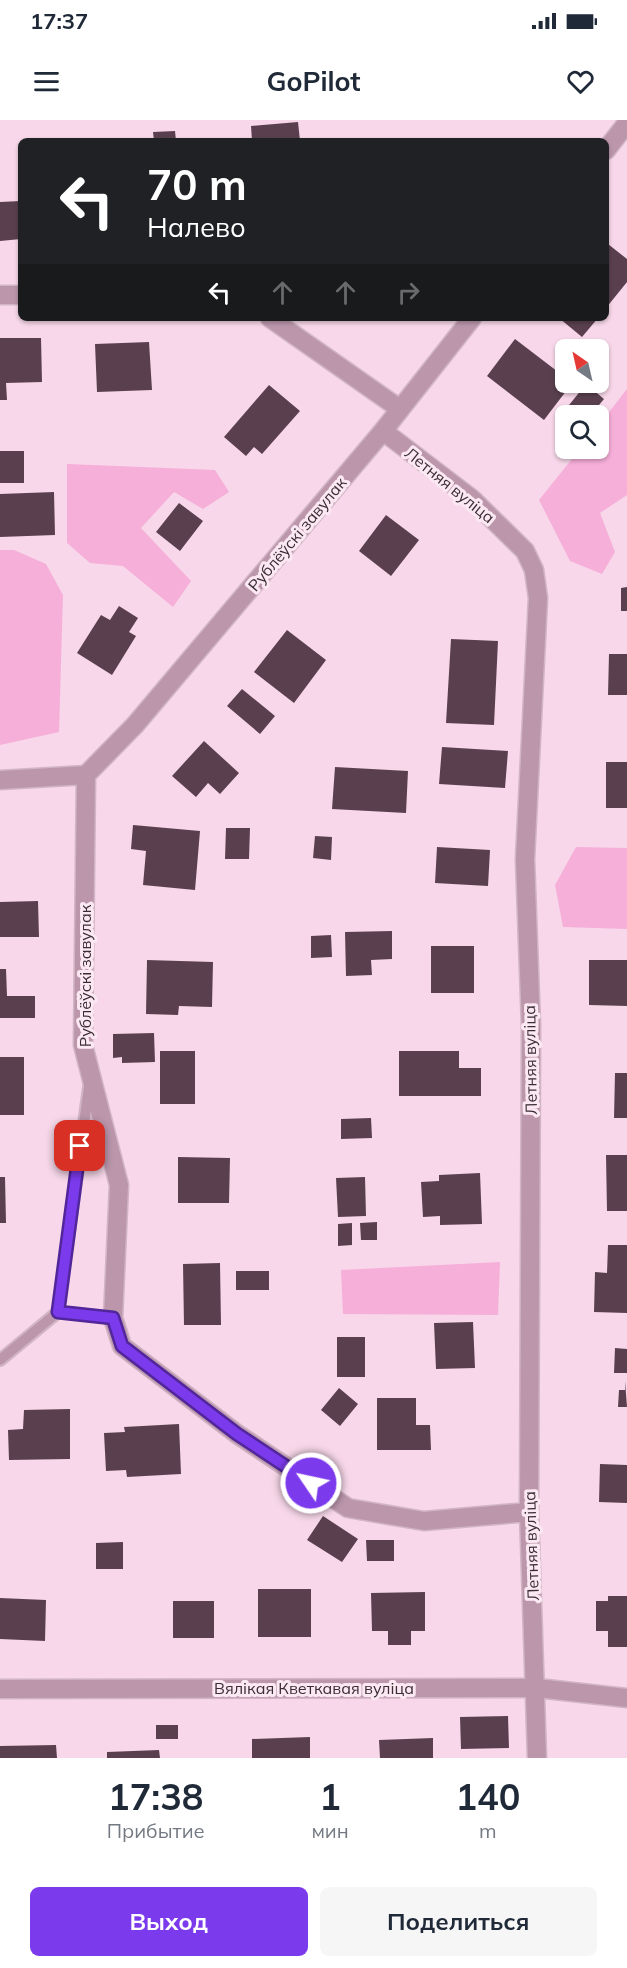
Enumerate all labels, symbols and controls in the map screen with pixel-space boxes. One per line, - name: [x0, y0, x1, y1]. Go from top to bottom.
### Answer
- text: 17:37: [30, 7, 88, 35]
- text: GoPilot: [266, 64, 361, 98]
- icon: menu: [30, 65, 63, 98]
- icon: heart: [564, 65, 597, 98]
- text: 70 m: [147, 158, 247, 211]
- icon: left: [48, 162, 126, 240]
- text: Налево: [147, 210, 246, 244]
- icon: left: [203, 276, 236, 309]
- icon: ahead: [266, 276, 299, 309]
- icon: ahead: [329, 276, 362, 309]
- icon: right: [392, 276, 425, 309]
- north arrow: [555, 339, 609, 393]
- map controls: [555, 339, 609, 459]
- button: search: [555, 405, 609, 459]
- street label: Летняя вуліца: [401, 443, 499, 527]
- street label: Рублёўскі завулак: [244, 473, 351, 595]
- street label: Рублёўскі завулак: [75, 904, 95, 1047]
- street label: Летняя вуліца: [519, 1005, 541, 1115]
- pin: [54, 1120, 105, 1171]
- icon: arrive: [63, 1129, 96, 1162]
- position arrow: [279, 1451, 343, 1515]
- street label: Летняя вуліца: [519, 1491, 543, 1601]
- street label: Вялікая Кветкавая вуліца: [214, 1678, 414, 1698]
- text: 17:38: [108, 1774, 203, 1819]
- text: 1: [319, 1774, 341, 1819]
- text: 140: [455, 1774, 520, 1819]
- text: Прибытие: [107, 1818, 205, 1843]
- text: мин: [311, 1818, 349, 1843]
- text: m: [479, 1818, 497, 1843]
- button: Выход: [30, 1887, 308, 1956]
- button: Поделиться: [320, 1887, 597, 1956]

